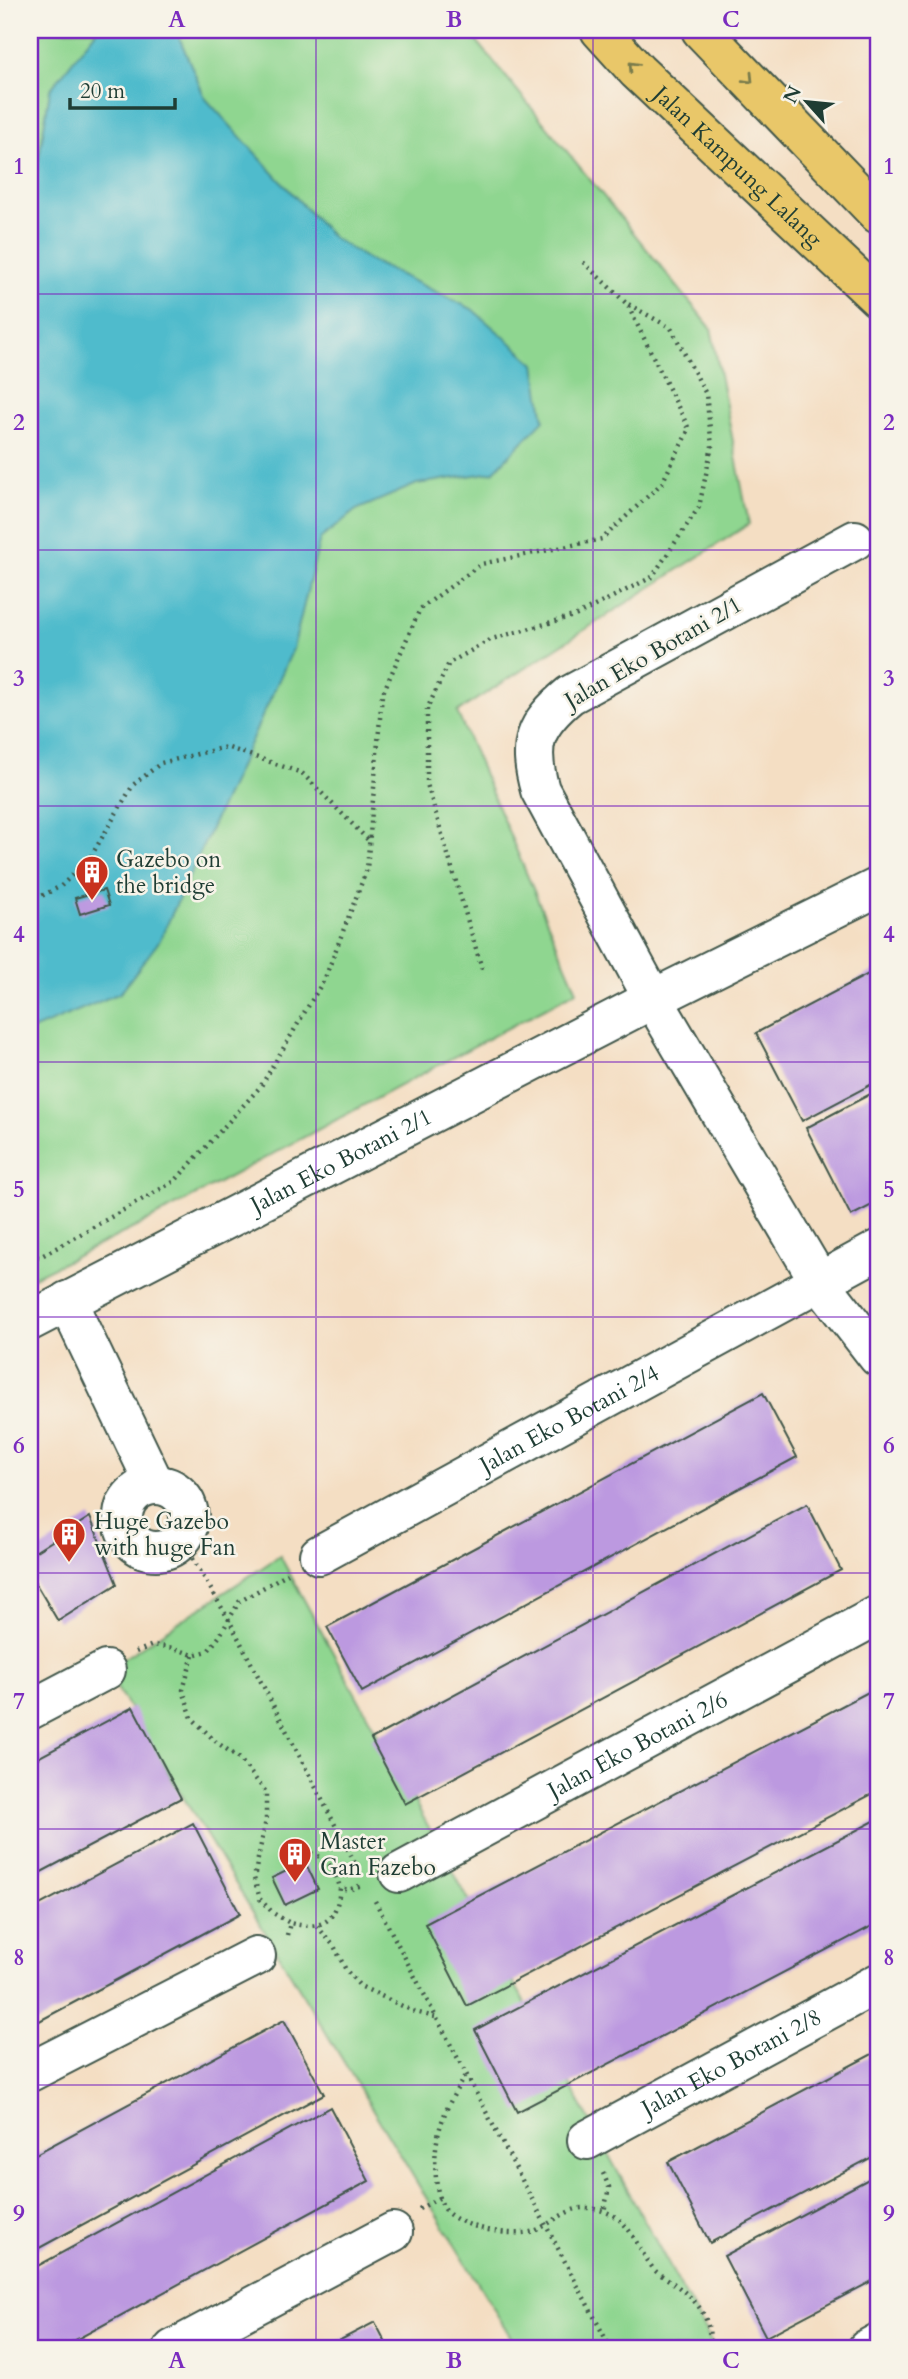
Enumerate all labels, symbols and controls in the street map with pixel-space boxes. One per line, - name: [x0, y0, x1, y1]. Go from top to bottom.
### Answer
- text: A: [168, 4, 186, 35]
- text: B: [446, 4, 462, 35]
- text: C: [722, 4, 740, 35]
- one-way arrow: [629, 61, 641, 74]
- scale bar: [70, 66, 175, 110]
- north arrow: [772, 66, 842, 136]
- one-way arrow: [740, 71, 753, 84]
- text: 20 m: [80, 77, 125, 106]
- street label: Jalan Kampung Lalang: [644, 77, 829, 254]
- text: N: [777, 81, 808, 108]
- text: 1: [13, 151, 25, 182]
- text: 1: [883, 151, 895, 182]
- text: 2: [13, 407, 25, 438]
- text: 2: [883, 407, 895, 438]
- street label: Jalan Eko Botani 2/1: [556, 589, 748, 717]
- text: 3: [13, 663, 25, 694]
- text: 3: [883, 663, 895, 694]
- place label: Gazebo on the bridge: [116, 844, 221, 901]
- building icon: Gazebo on the bridge: [73, 853, 111, 902]
- text: 4: [13, 919, 25, 950]
- text: 4: [883, 919, 895, 950]
- street label: Jalan Eko Botani 2/1: [243, 1101, 437, 1222]
- text: 5: [13, 1174, 25, 1205]
- text: 5: [883, 1174, 895, 1205]
- street label: Jalan Eko Botani 2/4: [472, 1357, 665, 1482]
- text: 6: [13, 1430, 25, 1461]
- text: 6: [883, 1430, 895, 1461]
- place label: Huge Gazebo with huge Fan: [94, 1506, 236, 1563]
- building icon: Huge Gazebo with huge Fan: [50, 1515, 88, 1564]
- street label: Jalan Eko Botani 2/6: [540, 1684, 733, 1807]
- text: 7: [13, 1686, 25, 1717]
- text: 7: [883, 1686, 895, 1717]
- place label: Master Gan Fazebo: [320, 1826, 436, 1883]
- building icon: Master Gan Fazebo: [276, 1835, 314, 1884]
- text: 8: [13, 1942, 25, 1973]
- text: 8: [883, 1942, 895, 1973]
- street label: Jalan Eko Botani 2/8: [634, 2001, 827, 2125]
- text: 9: [13, 2198, 25, 2229]
- text: 9: [883, 2198, 895, 2229]
- text: A: [168, 2345, 186, 2376]
- text: B: [446, 2345, 462, 2376]
- text: C: [722, 2345, 740, 2376]

